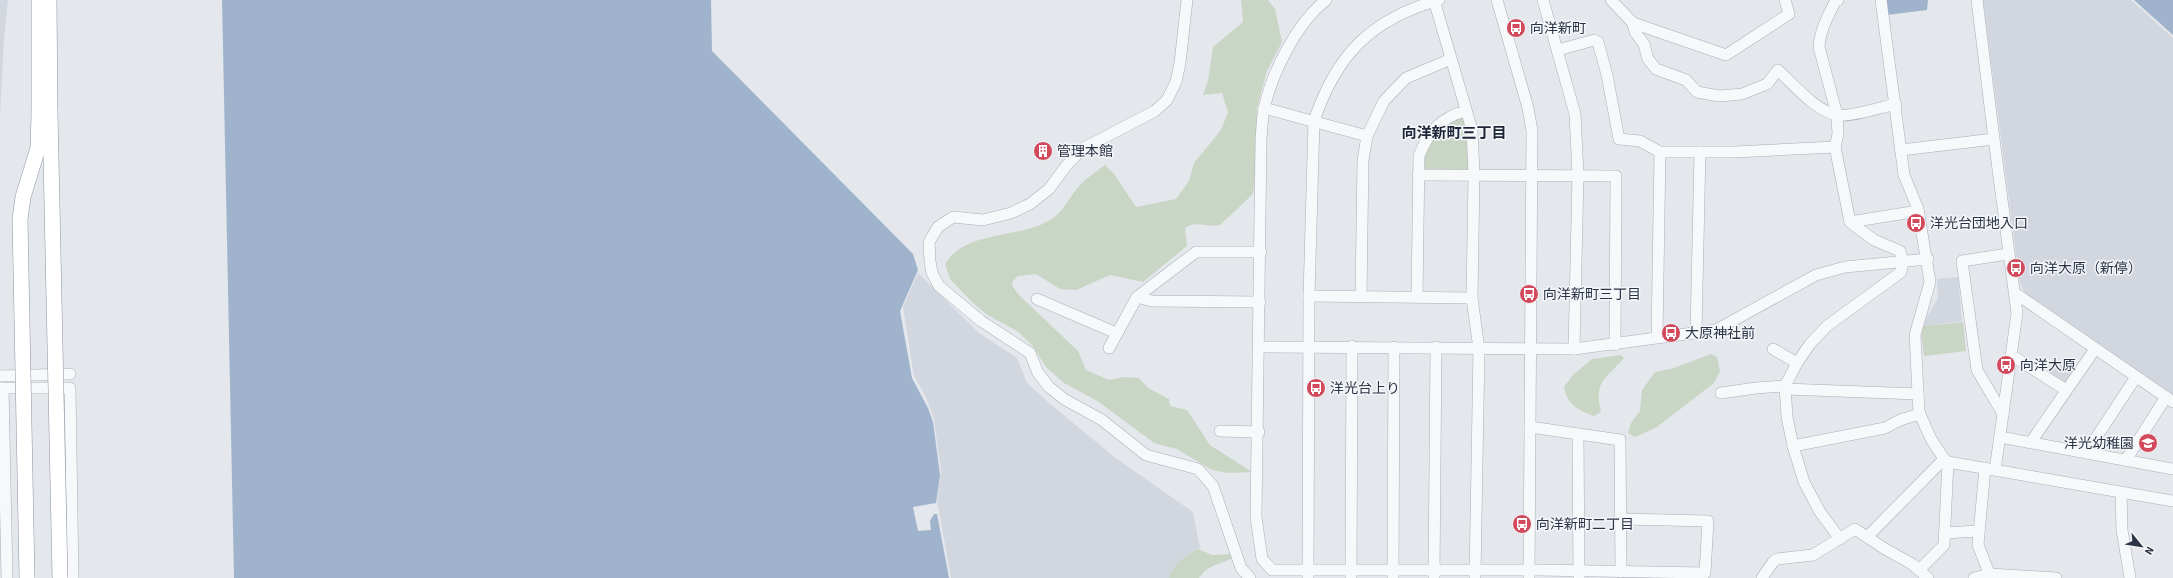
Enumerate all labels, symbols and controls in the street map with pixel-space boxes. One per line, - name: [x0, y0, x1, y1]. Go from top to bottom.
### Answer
- bus stop icon: 向洋新町: [1505, 17, 1527, 39]
- place label: 向洋新町: [1530, 19, 1586, 39]
- district label: 向洋新町三丁目: [1401, 123, 1507, 144]
- building icon: 管理本館: [1032, 140, 1054, 162]
- place label: 管理本館: [1057, 142, 1113, 162]
- bus stop icon: 洋光台団地入口: [1905, 212, 1927, 234]
- place label: 洋光台団地入口: [1930, 214, 2028, 234]
- bus stop icon: 向洋大原（新停）: [2005, 257, 2027, 279]
- place label: 向洋大原（新停）: [2030, 259, 2142, 279]
- bus stop icon: 向洋新町三丁目: [1518, 283, 1540, 305]
- place label: 向洋新町三丁目: [1543, 285, 1641, 305]
- bus stop icon: 大原神社前: [1660, 322, 1682, 344]
- place label: 大原神社前: [1685, 324, 1755, 344]
- bus stop icon: 向洋大原: [1995, 354, 2017, 376]
- place label: 向洋大原: [2020, 356, 2076, 376]
- bus stop icon: 洋光台上り: [1305, 377, 1327, 399]
- place label: 洋光台上り: [1330, 379, 1400, 399]
- school or university icon: 洋光幼稚園: [2137, 432, 2159, 454]
- place label: 洋光幼稚園: [2064, 434, 2134, 454]
- bus stop icon: 向洋新町二丁目: [1511, 513, 1533, 535]
- place label: 向洋新町二丁目: [1536, 515, 1634, 535]
- north arrow: [2121, 526, 2161, 566]
- text: N: [2141, 544, 2158, 558]

